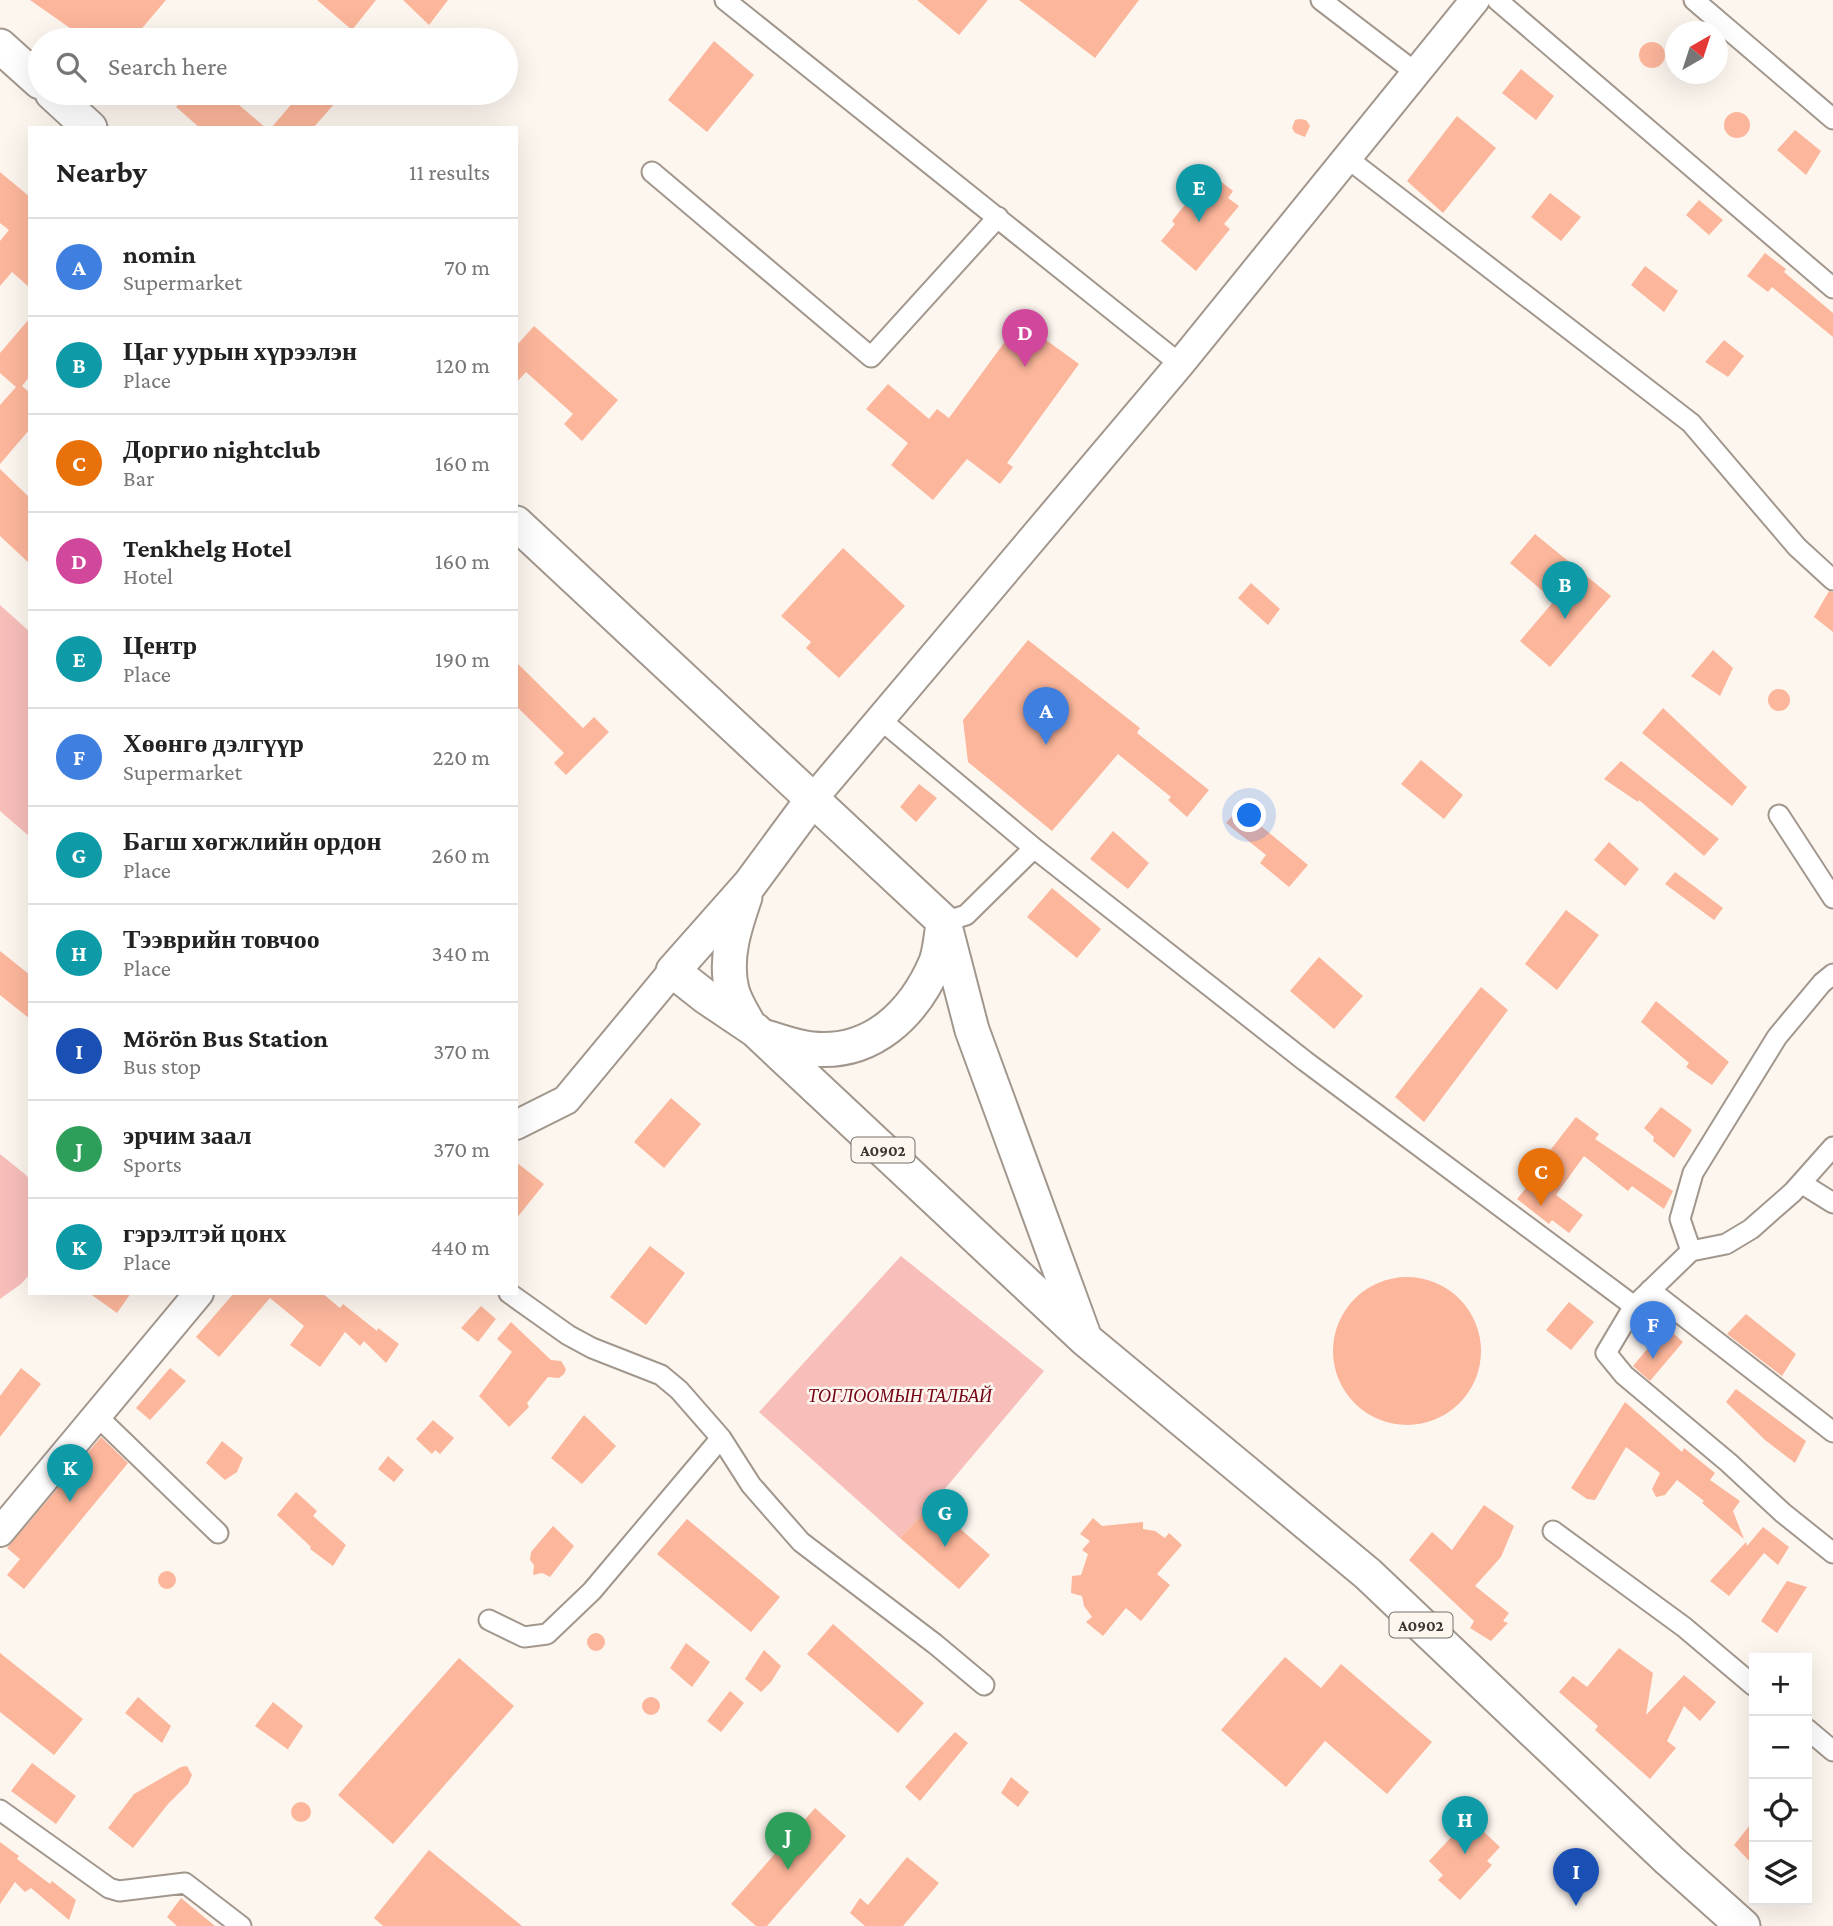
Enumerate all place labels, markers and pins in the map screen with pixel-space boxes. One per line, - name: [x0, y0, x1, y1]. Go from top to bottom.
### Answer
- pin: E: [1176, 164, 1222, 222]
- pin: D: [1002, 309, 1048, 367]
- pin: B: [1542, 561, 1588, 619]
- pin: A: [1023, 687, 1069, 745]
- pin: C: [1518, 1148, 1564, 1206]
- pin: F: [1630, 1301, 1676, 1359]
- pin: K: [47, 1444, 93, 1502]
- pin: G: [922, 1489, 968, 1547]
- pin: H: [1442, 1796, 1488, 1854]
- pin: J: [765, 1812, 811, 1870]
- pin: I: [1553, 1848, 1599, 1906]

